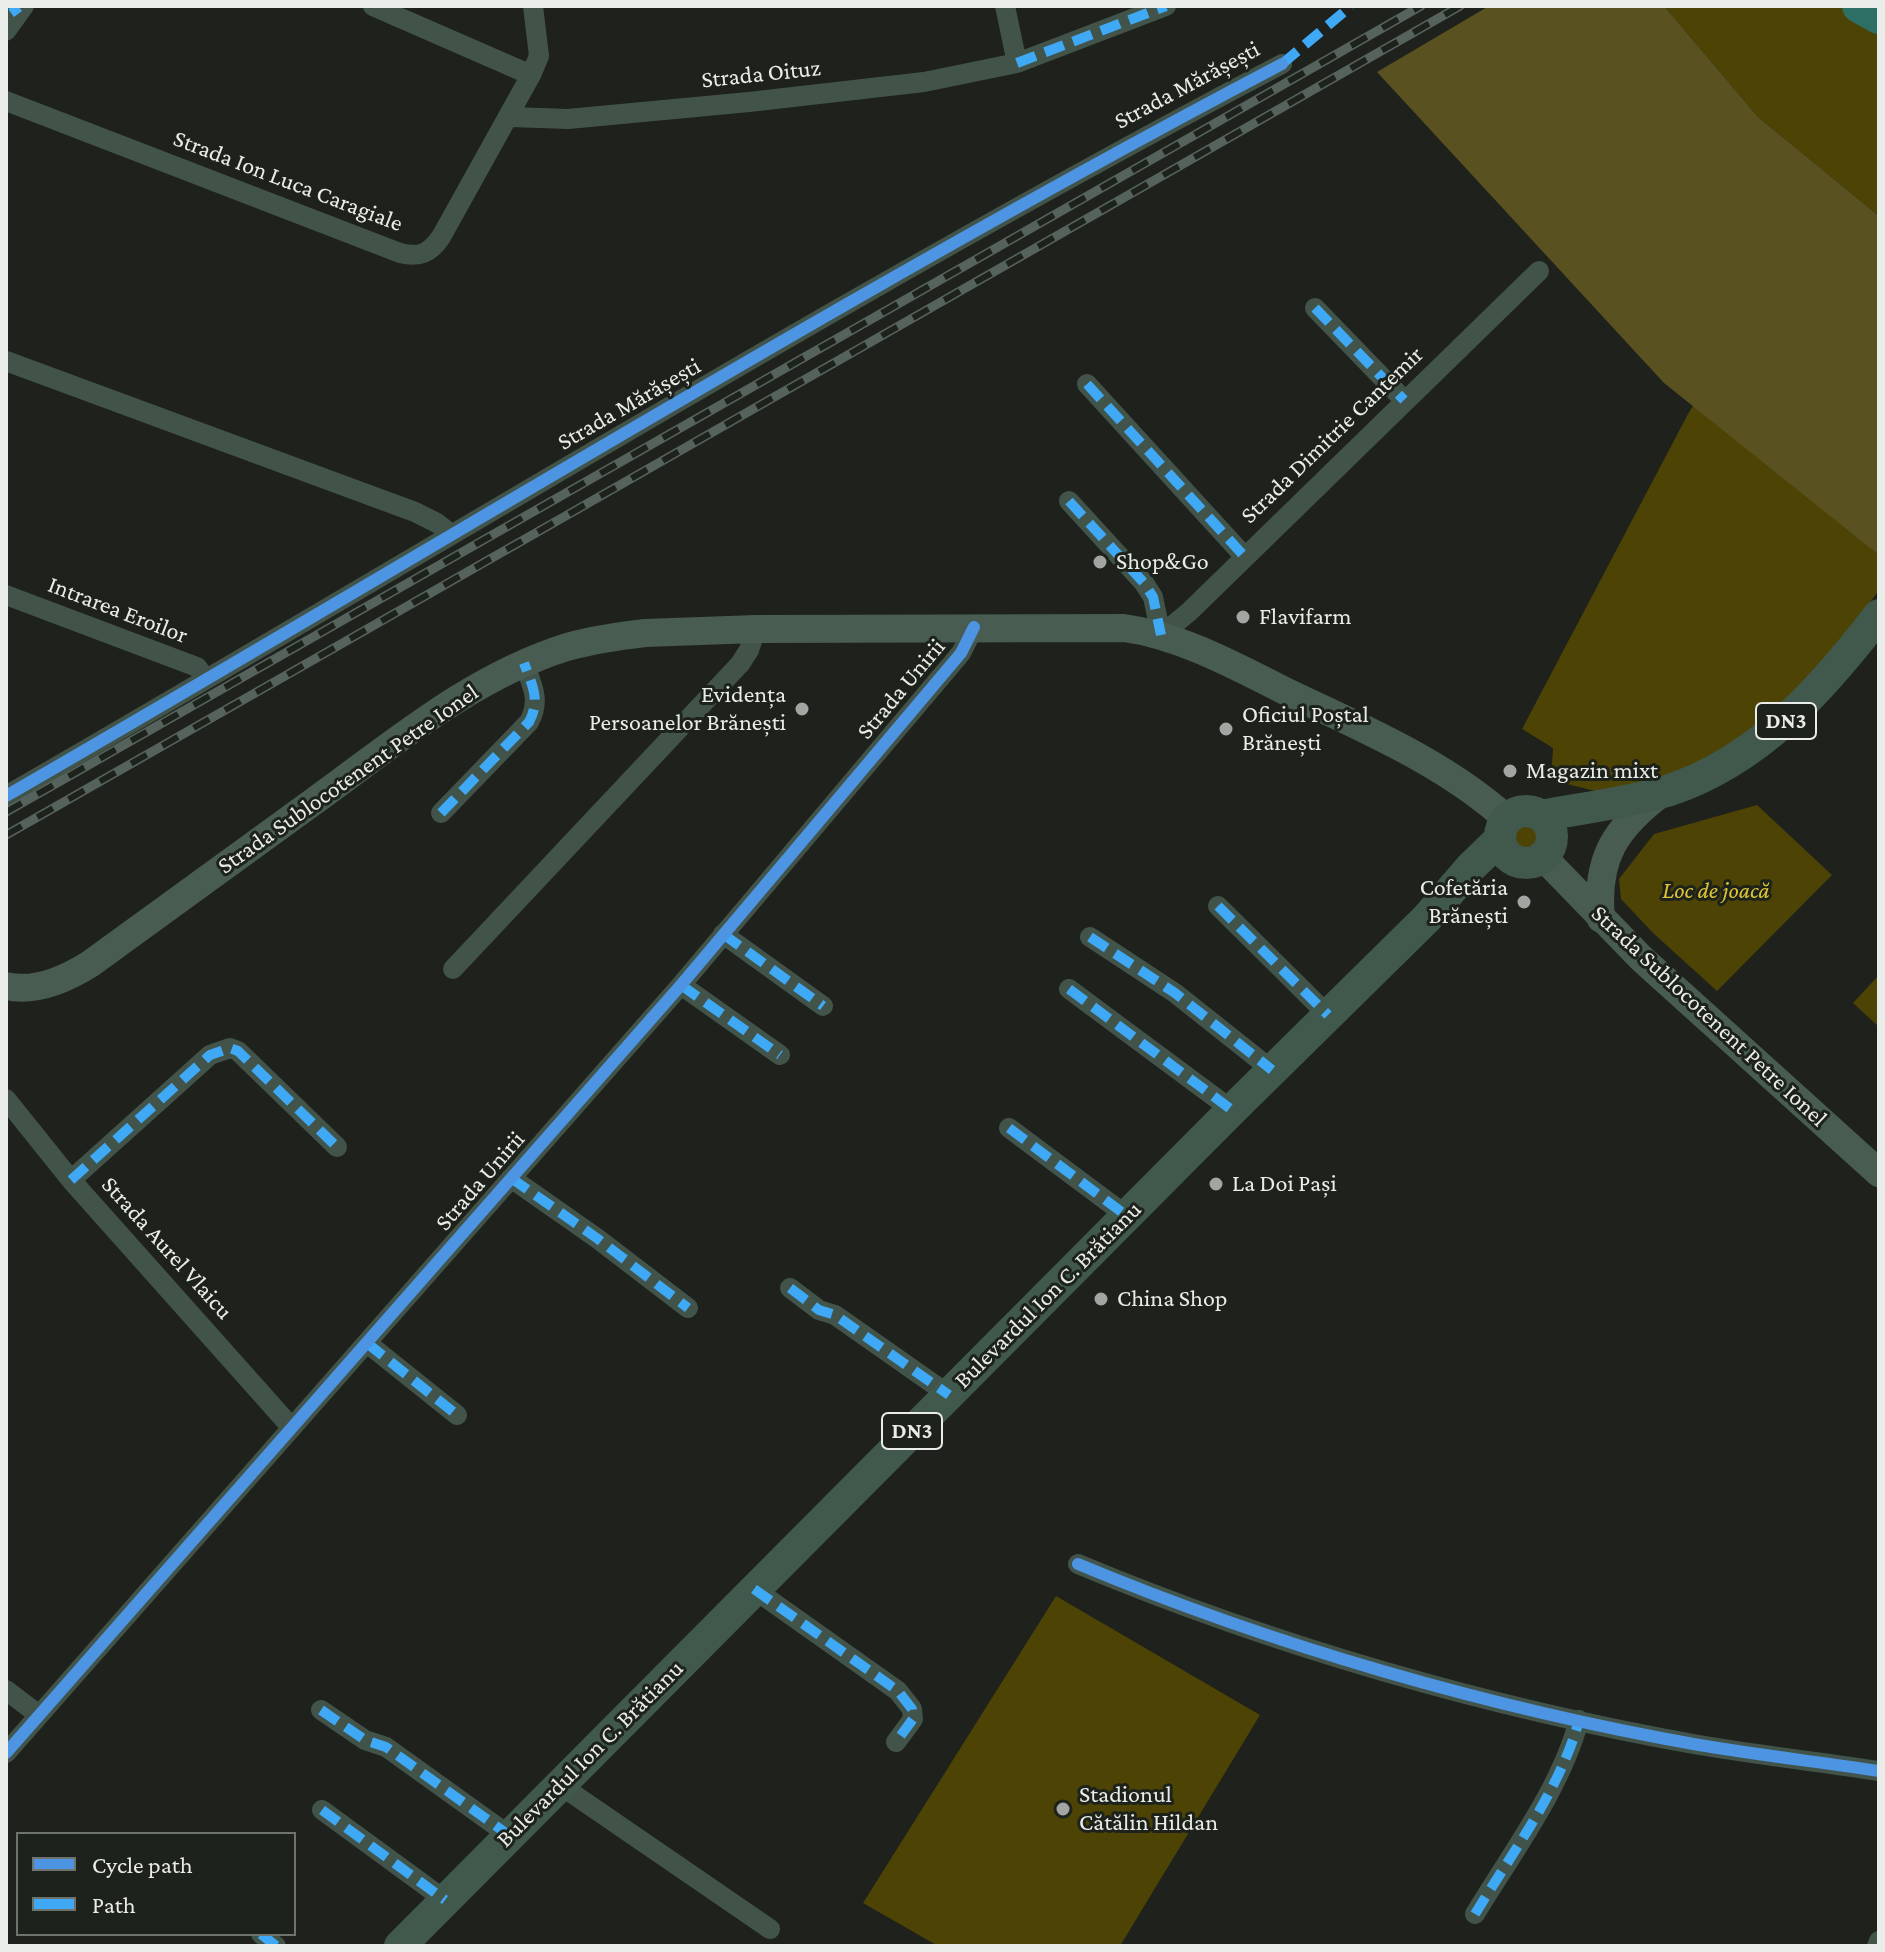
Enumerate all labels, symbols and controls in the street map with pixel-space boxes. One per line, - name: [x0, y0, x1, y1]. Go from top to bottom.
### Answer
- street label: Strada Mărășești: [1109, 35, 1265, 135]
- street label: Strada Oituz: [700, 53, 822, 95]
- street label: Strada Ion Luca Caragiale: [169, 124, 407, 238]
- street label: Strada Dimitrie Cantemir: [1235, 340, 1429, 530]
- street label: Strada Mărășești: [552, 351, 706, 457]
- place label: Shop&Go: [1116, 548, 1209, 576]
- marker: Shop&Go: [1091, 553, 1109, 571]
- street label: Intrarea Eroilor: [44, 570, 192, 650]
- place label: Flavifarm: [1259, 603, 1352, 631]
- marker: Flavifarm: [1234, 608, 1252, 626]
- street label: Strada Unirii: [851, 633, 951, 745]
- street label: Strada Sublocotenent Petre Ionel: [212, 678, 484, 880]
- place label: Evidența Persoanelor Brănești: [589, 681, 786, 737]
- marker: Evidența Persoanelor Brănești: [793, 700, 811, 718]
- place label: Oficiul Poștal Brănești: [1242, 701, 1369, 757]
- road number: DN3: [1756, 703, 1816, 739]
- marker: Oficiul Poștal Brănești: [1217, 720, 1235, 738]
- place label: Magazin mixt: [1526, 757, 1658, 785]
- marker: Magazin mixt: [1501, 762, 1519, 780]
- place label: Cofetăria Brănești: [1420, 874, 1508, 930]
- park label: Loc de joacă: [1662, 877, 1770, 905]
- marker: Cofetăria Brănești: [1515, 893, 1533, 911]
- street label: Strada Sublocotenent Petre Ionel: [1585, 899, 1833, 1133]
- street label: Strada Unirii: [429, 1125, 531, 1237]
- place label: La Doi Pași: [1232, 1170, 1337, 1198]
- street label: Strada Aurel Vlaicu: [95, 1171, 239, 1325]
- marker: La Doi Pași: [1207, 1175, 1225, 1193]
- street label: Bulevardul Ion C. Brătianu: [948, 1195, 1148, 1395]
- place label: China Shop: [1117, 1285, 1227, 1313]
- marker: China Shop: [1092, 1290, 1110, 1308]
- road number: DN3: [882, 1413, 942, 1449]
- street label: Bulevardul Ion C. Brătianu: [490, 1654, 690, 1854]
- place label: Stadionul Cătălin Hildan: [1079, 1781, 1218, 1837]
- marker: Stadionul Cătălin Hildan: [1054, 1800, 1072, 1818]
- legend: [16, 1832, 296, 1936]
- text: Cycle path: [92, 1851, 193, 1878]
- text: Path: [92, 1891, 136, 1918]

